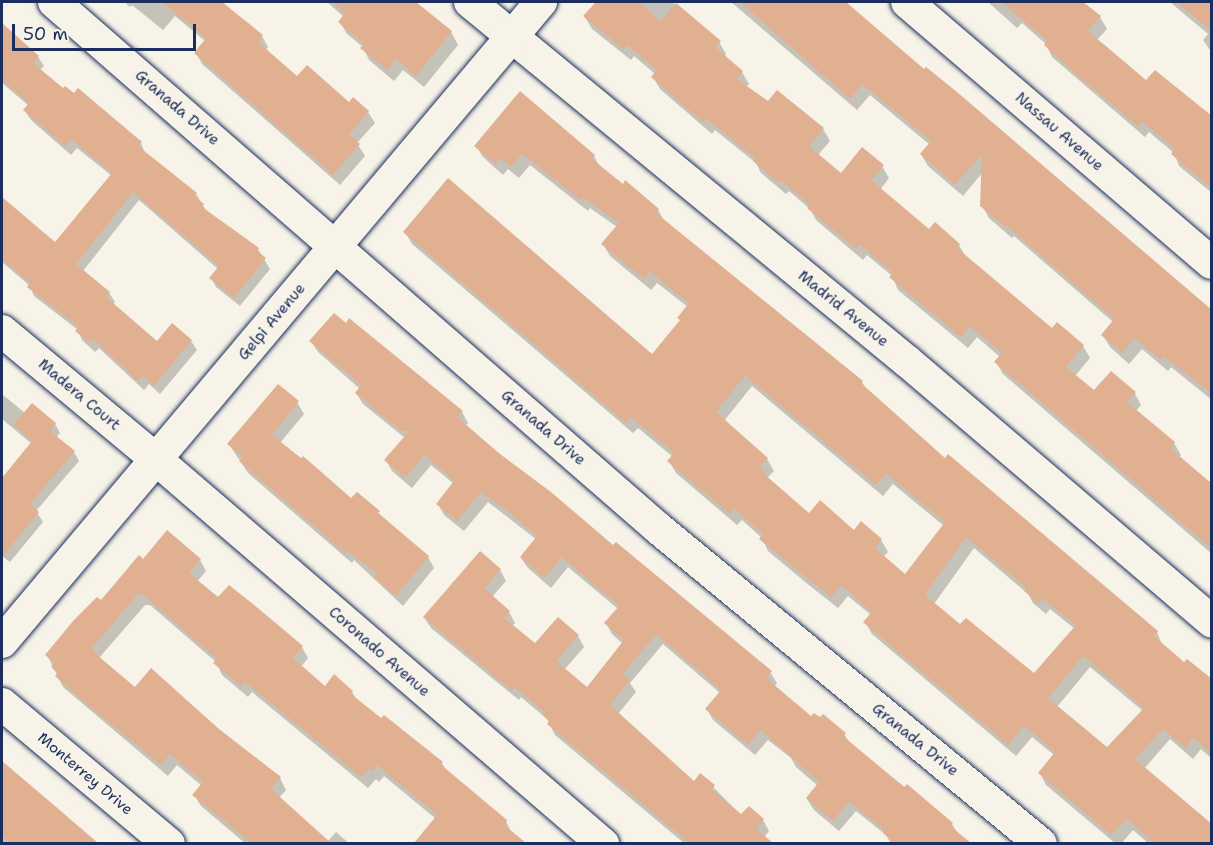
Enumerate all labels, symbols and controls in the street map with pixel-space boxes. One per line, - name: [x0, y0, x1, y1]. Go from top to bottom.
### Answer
- scale bar: [15, 12, 200, 50]
- text: 50 m: [23, 22, 68, 46]
- street label: Granada Drive: [131, 66, 223, 150]
- street label: Nassau Avenue: [1011, 89, 1107, 175]
- street label: Madrid Avenue: [794, 267, 892, 351]
- street label: Gelpi Avenue: [235, 280, 309, 364]
- street label: Madera Court: [34, 356, 124, 434]
- street label: Granada Drive: [497, 386, 589, 470]
- street label: Coronado Avenue: [325, 603, 433, 701]
- street label: Granada Drive: [868, 700, 962, 780]
- street label: Monterrey Drive: [34, 729, 136, 819]

